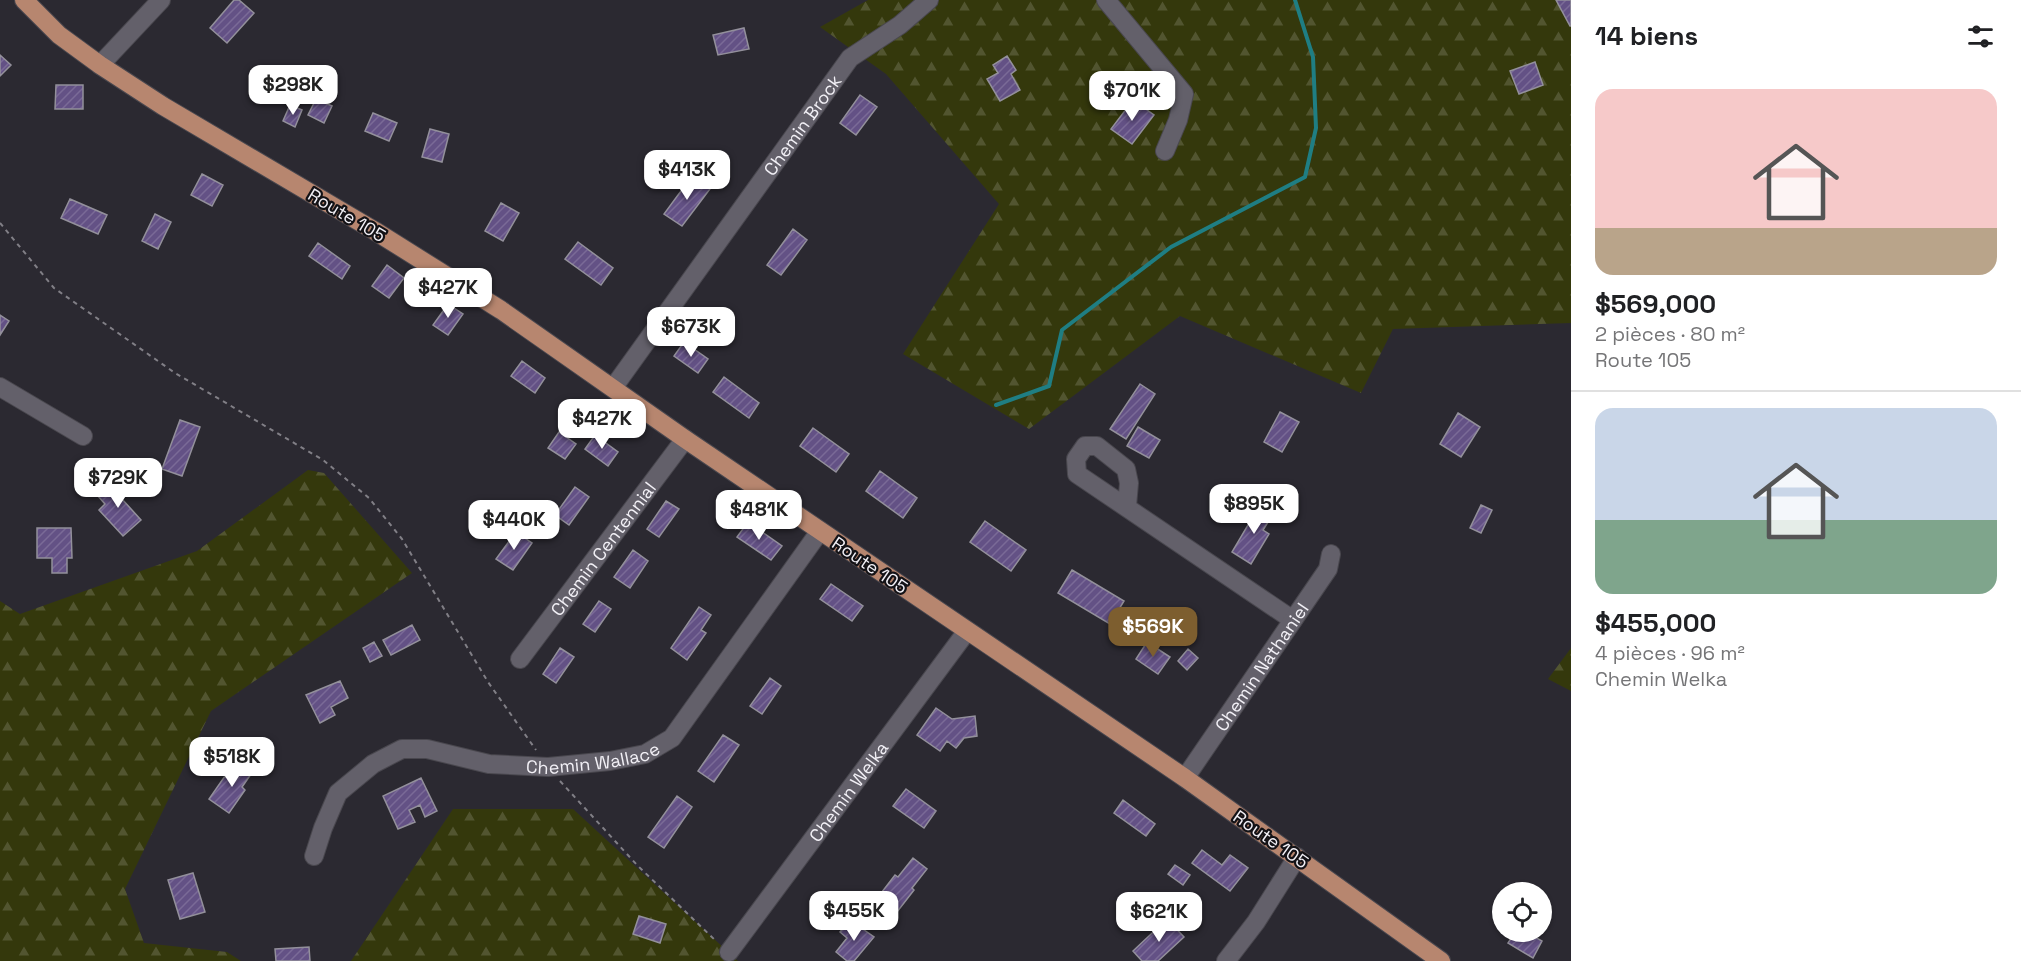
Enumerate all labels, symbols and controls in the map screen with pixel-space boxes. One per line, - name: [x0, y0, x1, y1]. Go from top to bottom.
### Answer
- text: 14 biens: [1595, 19, 1698, 53]
- icon: filters: [1964, 20, 1997, 53]
- pin: $298K: [251, 65, 335, 116]
- street label: Chemin Brock: [758, 70, 846, 180]
- text: $298K: [263, 71, 323, 97]
- pin: $701K: [1090, 71, 1174, 122]
- text: $701K: [1103, 77, 1161, 103]
- icon: home: [1742, 128, 1850, 236]
- pin: $413K: [645, 150, 729, 201]
- text: $413K: [658, 156, 716, 182]
- street label: Route 105: [304, 183, 390, 247]
- pin: $427K: [406, 268, 490, 319]
- text: $427K: [418, 274, 478, 300]
- text: $569,000: [1595, 287, 1716, 321]
- pin: $673K: [649, 307, 733, 358]
- text: $673K: [661, 313, 721, 339]
- text: 2 pièces · 80 m²: [1595, 321, 1745, 347]
- text: Route 105: [1595, 347, 1691, 373]
- pin: $427K: [560, 399, 644, 450]
- text: $427K: [572, 405, 632, 431]
- icon: home: [1742, 447, 1850, 555]
- pin: $729K: [76, 458, 160, 509]
- text: $729K: [88, 464, 148, 490]
- street label: Chemin Centennial: [545, 477, 661, 620]
- pin: $895K: [1212, 484, 1296, 535]
- pin: $481K: [717, 490, 801, 541]
- text: $895K: [1224, 490, 1285, 516]
- text: $481K: [730, 496, 788, 522]
- pin: $440K: [472, 500, 556, 551]
- text: $440K: [482, 506, 546, 532]
- street label: Route 105: [828, 531, 912, 599]
- street label: Chemin Nathaniel: [1209, 598, 1313, 735]
- text: $455,000: [1595, 606, 1716, 640]
- pin: $569K: [1111, 607, 1195, 658]
- text: $569K: [1122, 613, 1184, 639]
- text: 4 pièces · 96 m²: [1595, 640, 1745, 666]
- text: Chemin Welka: [1595, 666, 1727, 692]
- street label: Chemin Wallace: [525, 736, 664, 779]
- pin: $518K: [190, 737, 274, 788]
- street label: Chemin Welka: [803, 737, 893, 846]
- text: $518K: [203, 743, 261, 769]
- street label: Route 105: [1229, 805, 1313, 873]
- map controls: [1492, 882, 1552, 942]
- button: locate: [1492, 882, 1552, 942]
- pin: $455K: [812, 891, 896, 942]
- pin: $621K: [1117, 892, 1201, 943]
- text: $455K: [823, 897, 885, 923]
- text: $621K: [1130, 898, 1188, 924]

